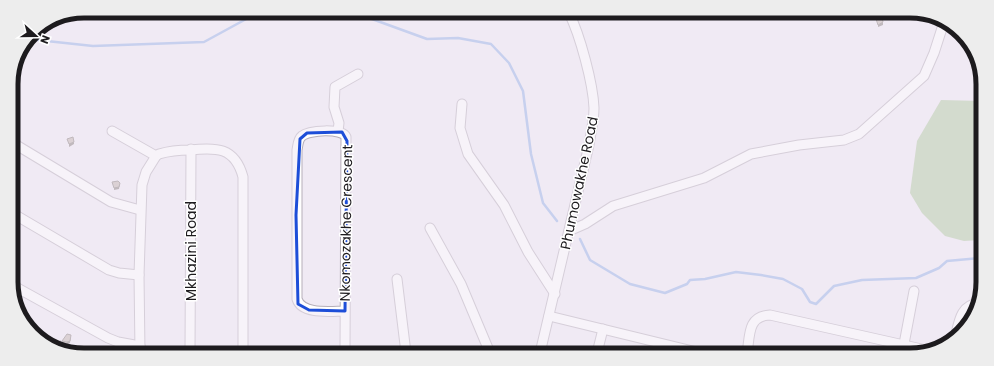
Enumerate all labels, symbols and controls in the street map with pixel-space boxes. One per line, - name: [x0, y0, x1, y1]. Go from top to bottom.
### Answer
- north arrow: [16, 16, 56, 56]
- text: N: [36, 33, 54, 46]
- street label: Phumowakhe Road: [555, 115, 603, 251]
- street label: Nkomozakhe Crescent: [335, 144, 357, 302]
- street label: Mkhazini Road: [181, 201, 201, 301]

